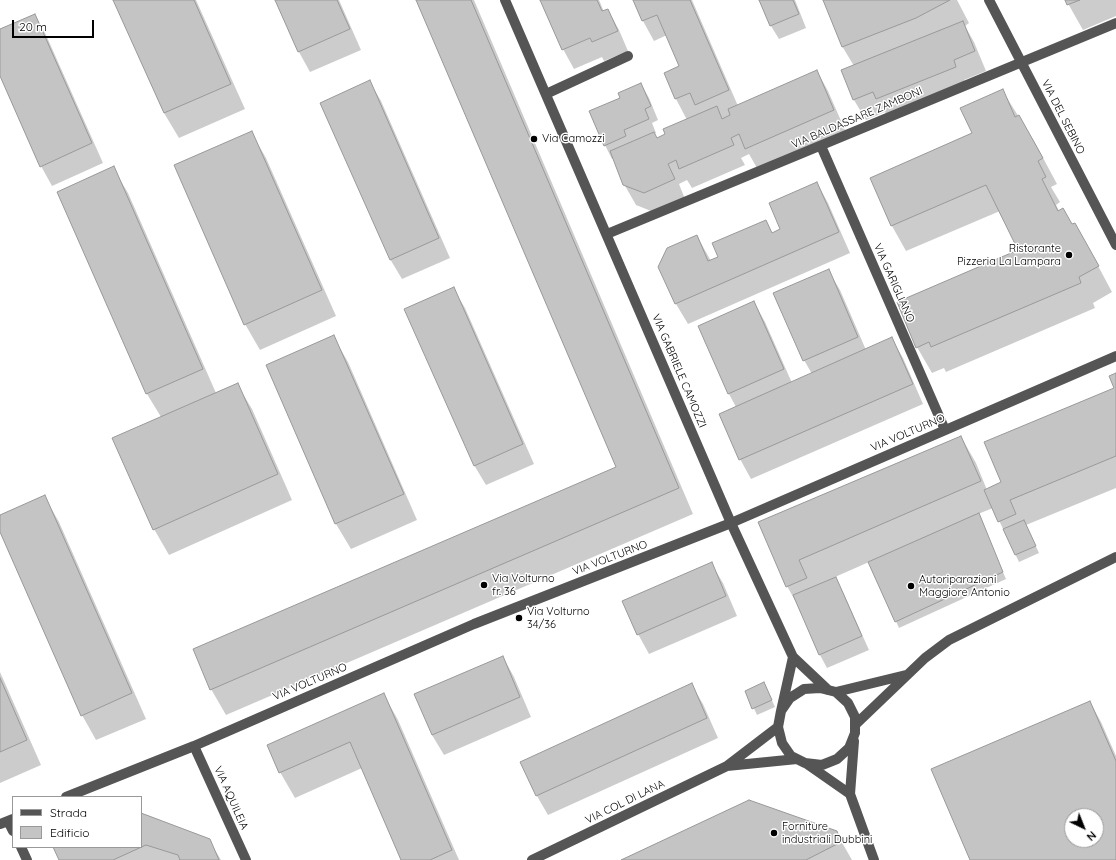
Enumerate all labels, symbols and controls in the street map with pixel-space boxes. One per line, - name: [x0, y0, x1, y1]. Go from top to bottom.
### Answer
- scale bar: [14, 12, 96, 38]
- text: 20 m: [19, 19, 47, 34]
- street label: VIA DEL SEBINO: [1039, 77, 1087, 157]
- street label: VIA BALDASSARE ZAMBONI: [790, 84, 924, 152]
- place label: Via Camozzi: [542, 132, 605, 146]
- marker: Via Camozzi: [529, 134, 539, 144]
- street label: VIA GARIGLIANO: [871, 242, 917, 324]
- place label: Ristorante Pizzeria La Lampara: [957, 242, 1061, 268]
- marker: Ristorante Pizzeria La Lampara: [1064, 250, 1074, 260]
- street label: VIA GABRIELE CAMOZZI: [649, 312, 709, 430]
- street label: VIA VOLTURNO: [869, 411, 947, 455]
- street label: VIA VOLTURNO: [571, 538, 649, 578]
- place label: Via Volturno fr. 36: [492, 572, 555, 598]
- place label: Autoriparazioni Maggiore Antonio: [919, 573, 1010, 599]
- marker: Via Volturno fr. 36: [479, 580, 489, 590]
- marker: Autoriparazioni Maggiore Antonio: [906, 581, 916, 591]
- place label: Via Volturno 34/36: [527, 605, 590, 631]
- marker: Via Volturno 34/36: [514, 613, 524, 623]
- street label: VIA VOLTURNO: [271, 660, 349, 704]
- street label: VIA AQUILEIA: [211, 764, 251, 832]
- street label: VIA COL DI LANA: [583, 777, 667, 827]
- legend: [12, 796, 142, 848]
- text: Strada: [50, 805, 87, 820]
- north arrow: [1064, 808, 1104, 848]
- place label: Forniture industriali Dubbini: [782, 820, 872, 846]
- text: Edificio: [50, 825, 90, 840]
- marker: Forniture industriali Dubbini: [769, 828, 779, 838]
- text: N: [1084, 828, 1099, 844]

